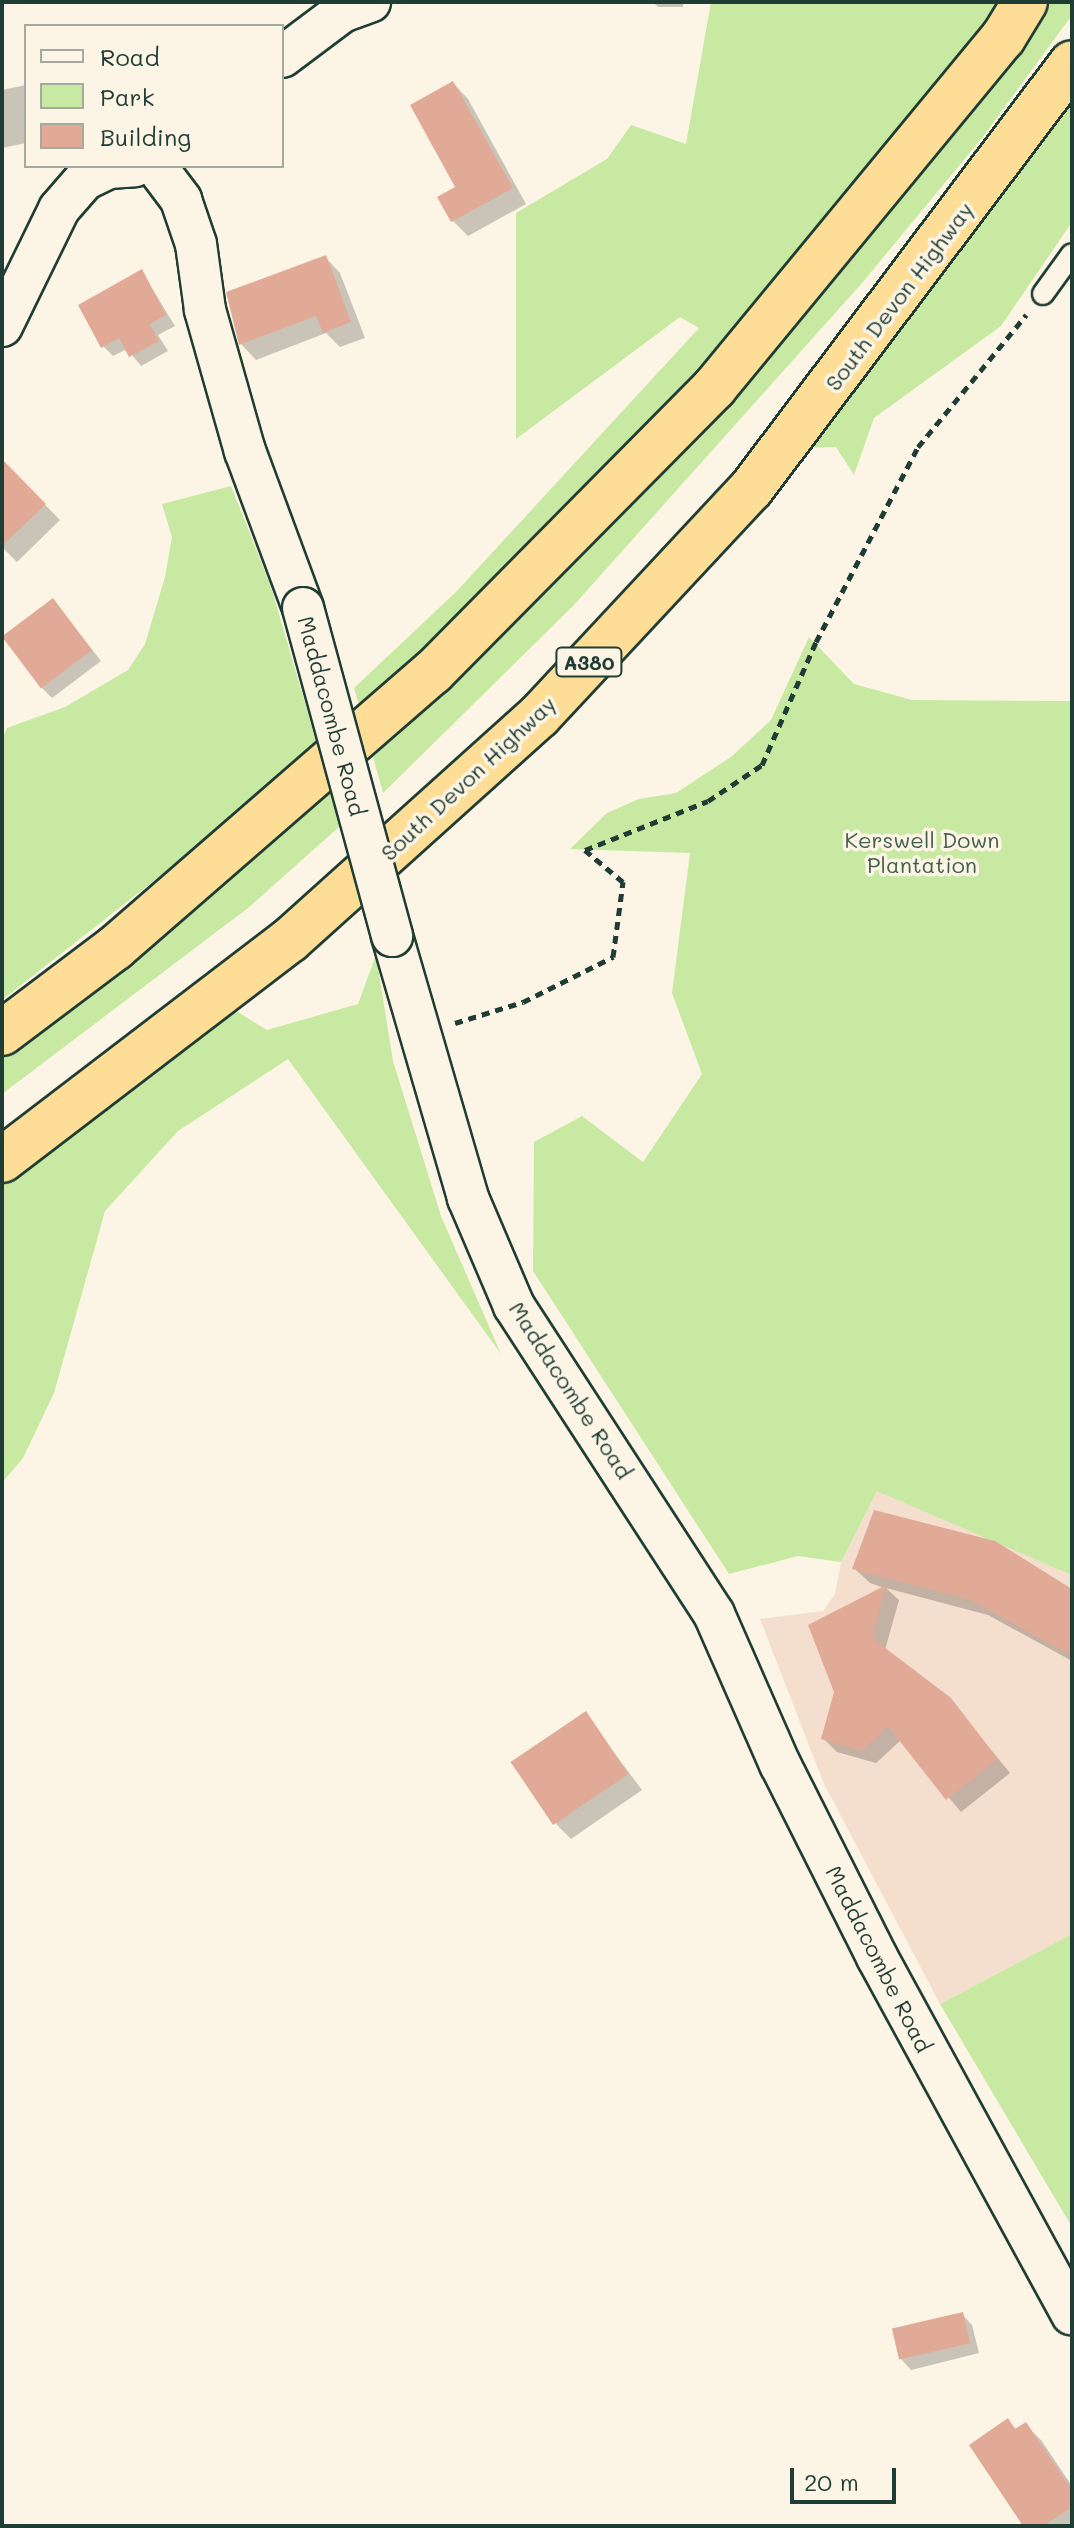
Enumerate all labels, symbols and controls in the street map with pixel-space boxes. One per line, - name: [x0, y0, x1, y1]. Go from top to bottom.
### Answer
- legend: [24, 24, 284, 168]
- text: Road: [100, 41, 160, 72]
- text: Park: [100, 81, 154, 112]
- text: Building: [100, 121, 191, 152]
- street label: South Devon Highway: [820, 197, 978, 395]
- street label: Maddacombe Road: [293, 613, 371, 819]
- road number: A380: [555, 646, 623, 678]
- street label: South Devon Highway: [375, 690, 561, 866]
- park label: Kerswell Down Plantation: [845, 826, 999, 878]
- street label: Maddacombe Road: [504, 1296, 638, 1484]
- street label: Maddacombe Road: [821, 1861, 937, 2057]
- scale bar: [794, 2452, 900, 2502]
- text: 20 m: [804, 2466, 859, 2497]

